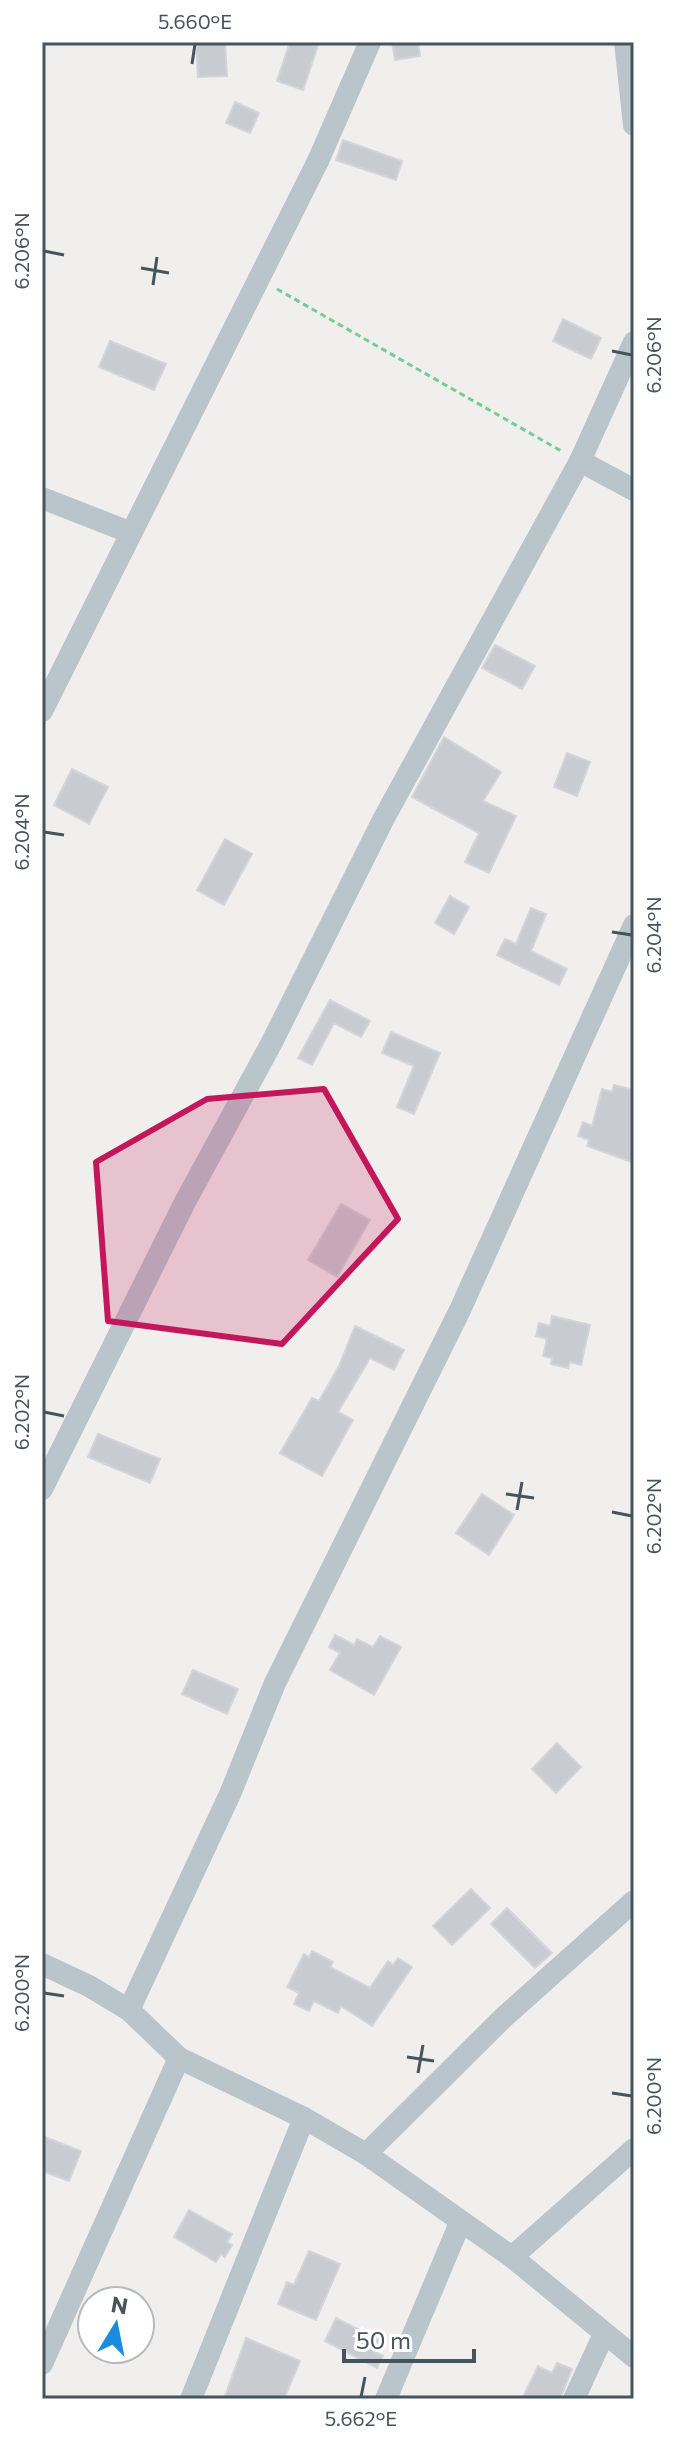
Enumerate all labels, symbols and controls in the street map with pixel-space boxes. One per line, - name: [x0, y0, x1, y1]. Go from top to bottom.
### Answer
- text: 5.660°E: [158, 9, 232, 33]
- text: 6.206°N: [9, 212, 33, 290]
- text: 6.206°N: [641, 316, 665, 394]
- text: 6.204°N: [9, 793, 33, 871]
- text: 6.204°N: [641, 896, 665, 974]
- text: 6.202°N: [9, 1374, 33, 1450]
- text: 6.202°N: [641, 1478, 665, 1554]
- text: 6.200°N: [9, 1954, 33, 2032]
- text: 6.200°N: [641, 2057, 665, 2135]
- north arrow: [76, 2285, 156, 2365]
- text: N: [109, 2290, 130, 2320]
- scale bar: [344, 2313, 474, 2363]
- text: 50 m: [356, 2325, 411, 2354]
- text: 5.662°E: [325, 2406, 397, 2430]

